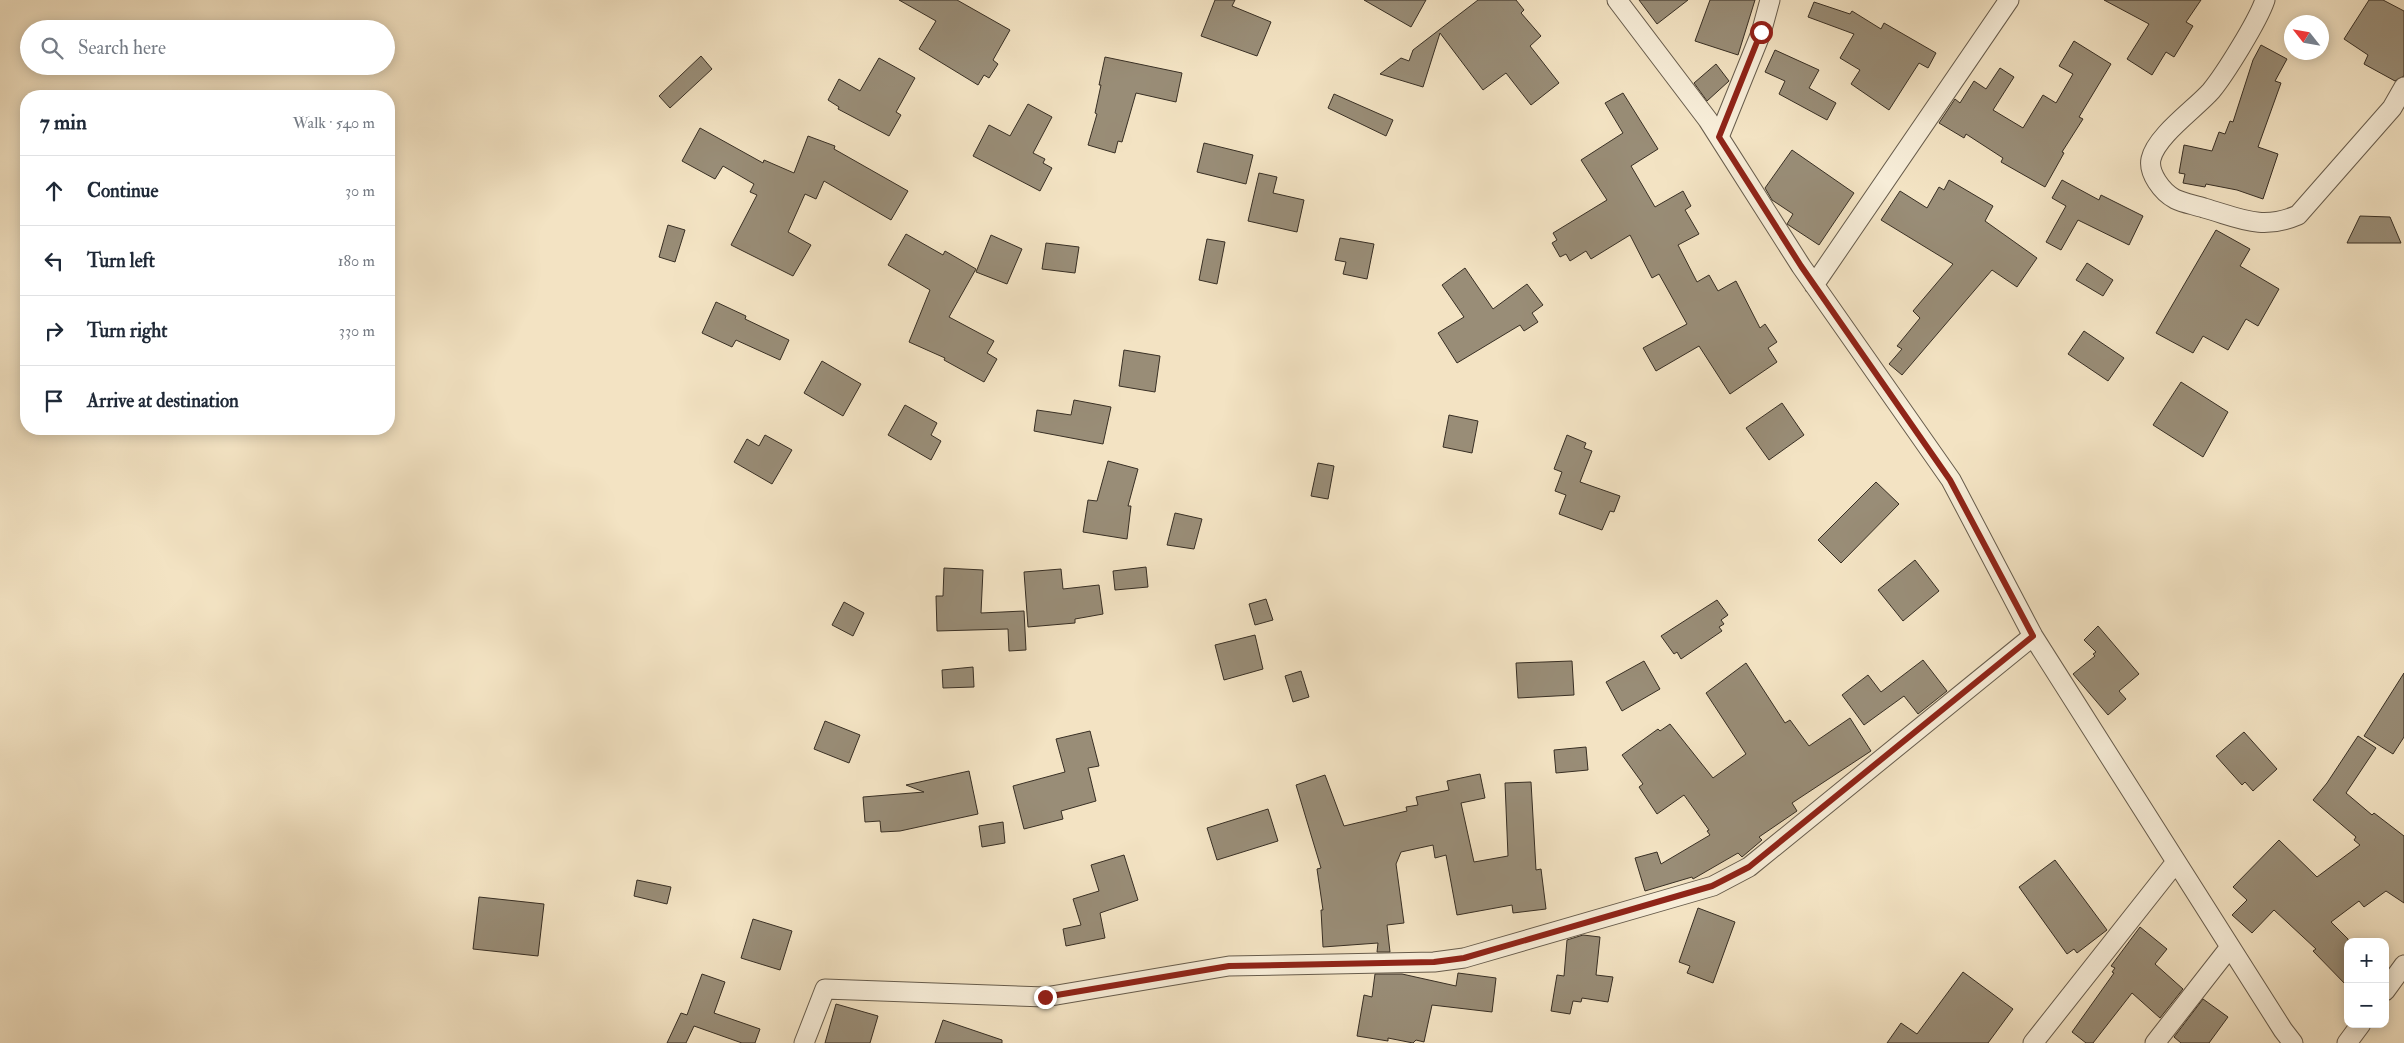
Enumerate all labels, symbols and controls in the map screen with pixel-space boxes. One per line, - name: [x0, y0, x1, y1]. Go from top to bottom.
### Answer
- north arrow: [2284, 15, 2329, 60]
- search box: [20, 20, 395, 75]
- route start: [1750, 21, 1773, 44]
- icon: search: [38, 34, 66, 62]
- text: Search here: [78, 36, 166, 60]
- text: 7 min: [40, 109, 87, 136]
- text: Walk · 540 m: [293, 113, 375, 133]
- icon: ahead: [40, 177, 68, 205]
- text: Continue: [87, 179, 158, 203]
- text: 30 m: [345, 181, 375, 201]
- icon: left: [40, 247, 68, 275]
- text: Turn left: [87, 249, 155, 273]
- text: 180 m: [338, 251, 375, 271]
- icon: right: [40, 317, 68, 345]
- text: Turn right: [87, 319, 167, 343]
- text: 330 m: [339, 321, 375, 341]
- icon: arrive: [40, 387, 68, 415]
- text: Arrive at destination: [87, 389, 239, 413]
- map controls: [2344, 938, 2389, 1028]
- button: +: [2344, 938, 2389, 983]
- button: −: [2344, 983, 2389, 1028]
- route end: [1034, 986, 1057, 1009]

